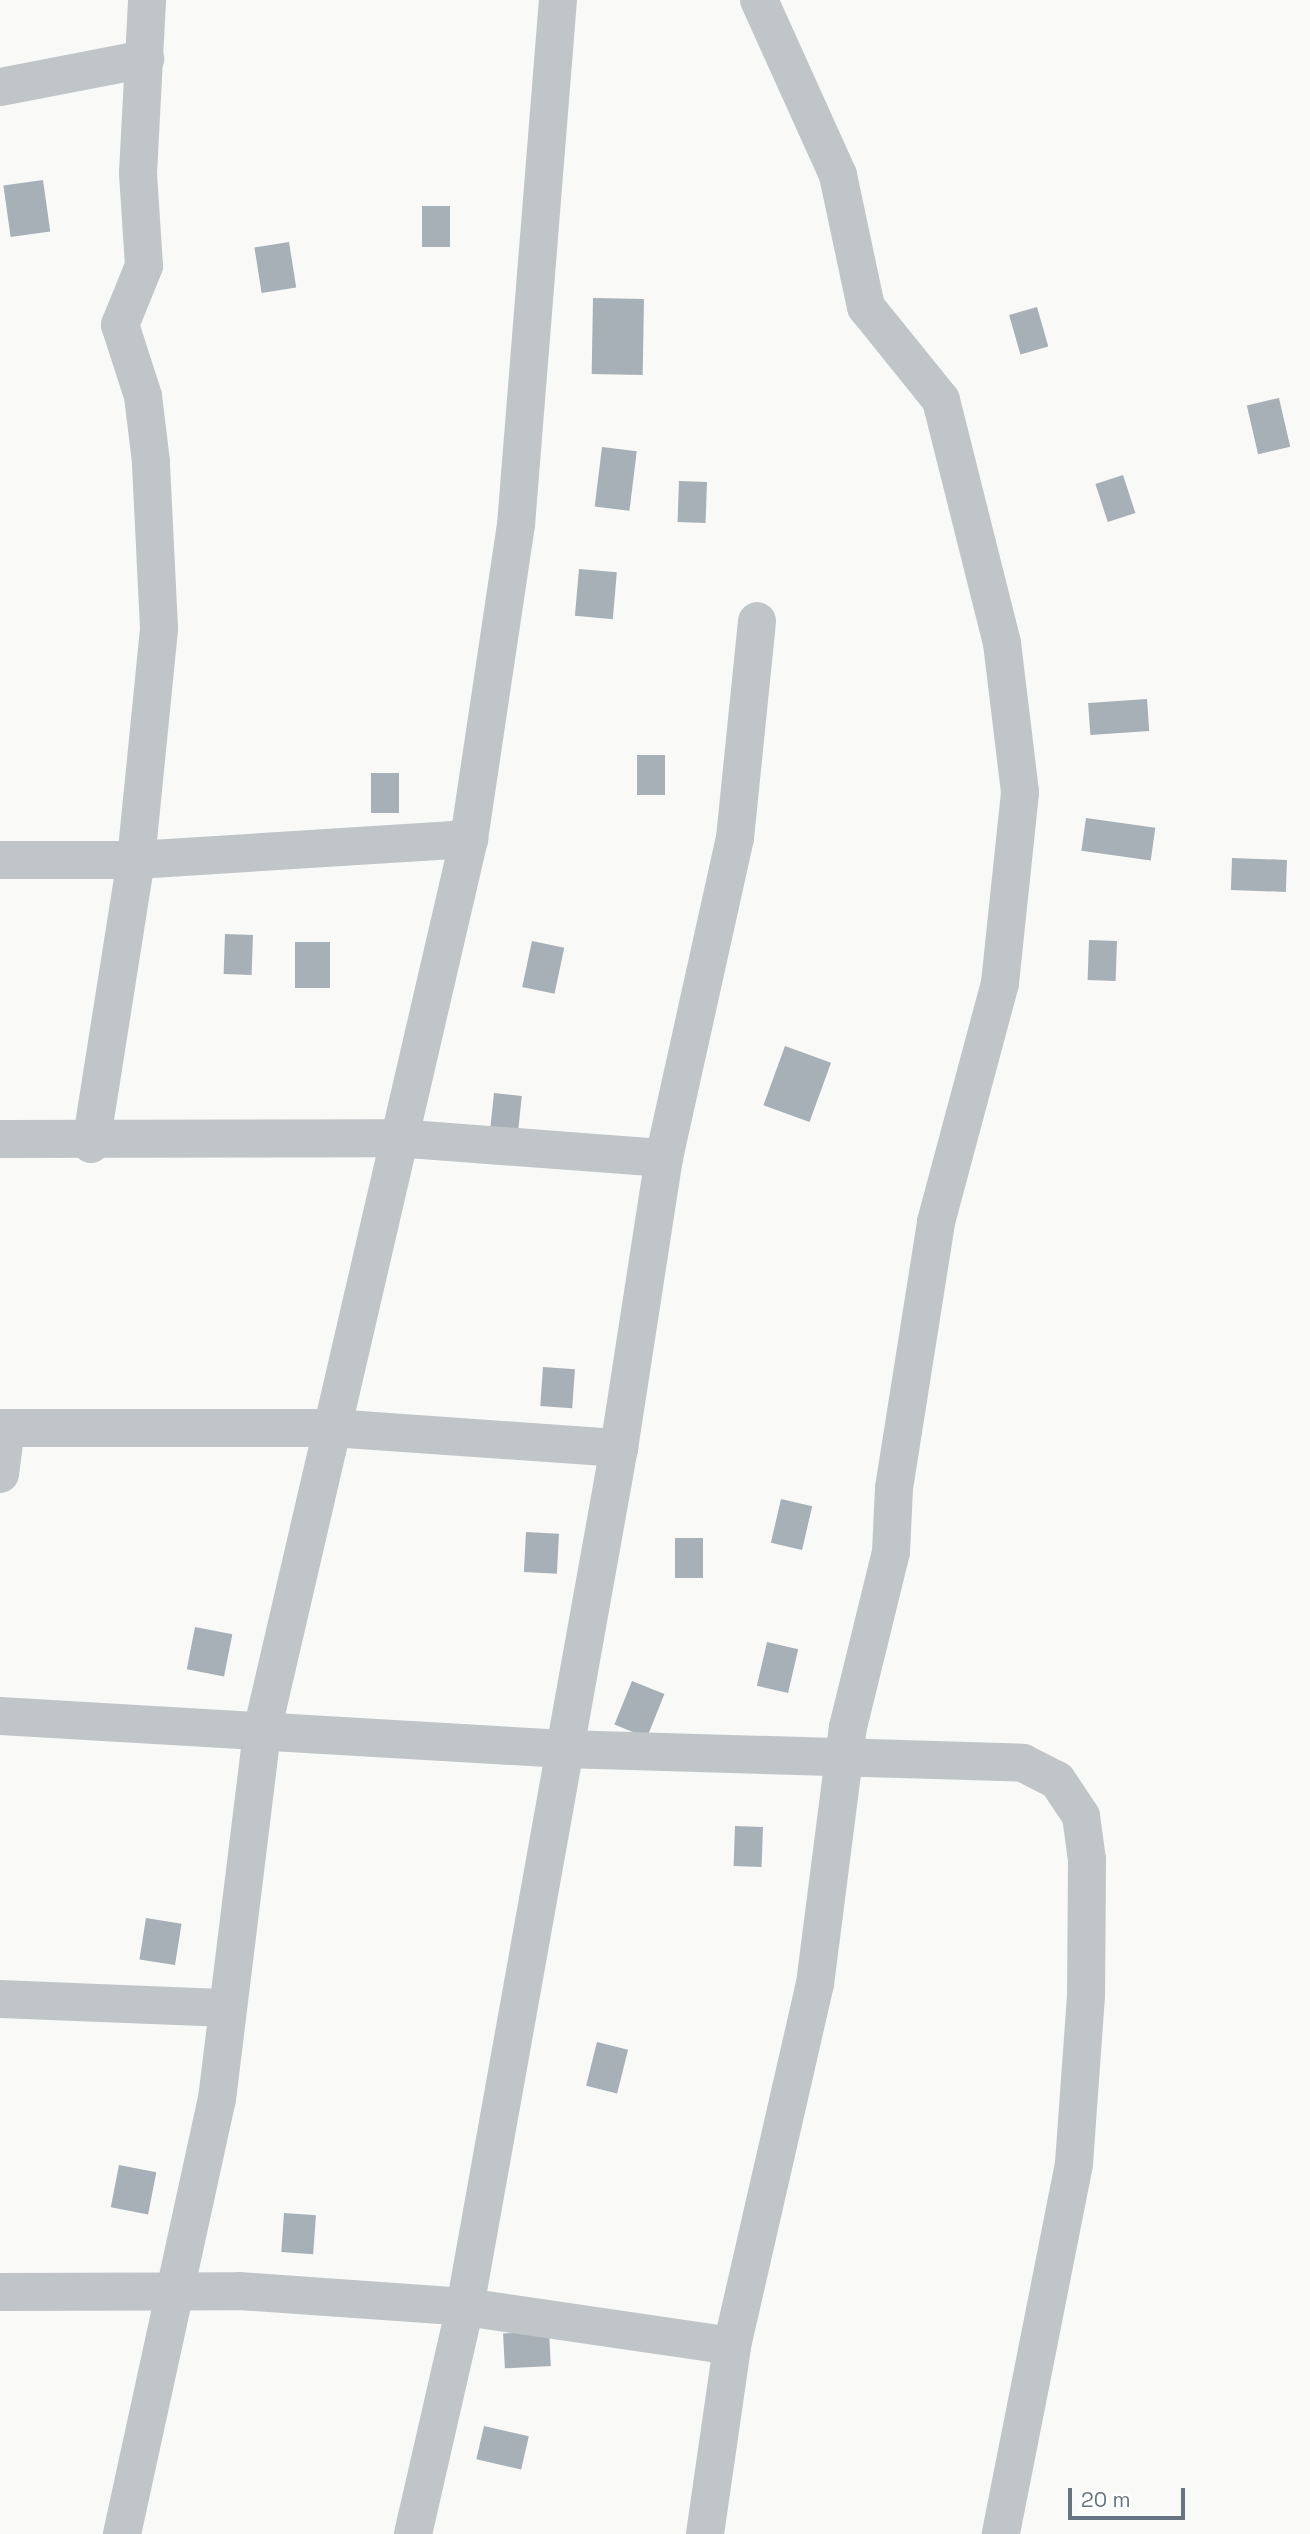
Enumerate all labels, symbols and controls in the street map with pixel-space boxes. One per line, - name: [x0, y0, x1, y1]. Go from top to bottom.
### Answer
- scale bar: [1072, 2474, 1189, 2518]
- text: 20 m: [1081, 2486, 1131, 2513]

